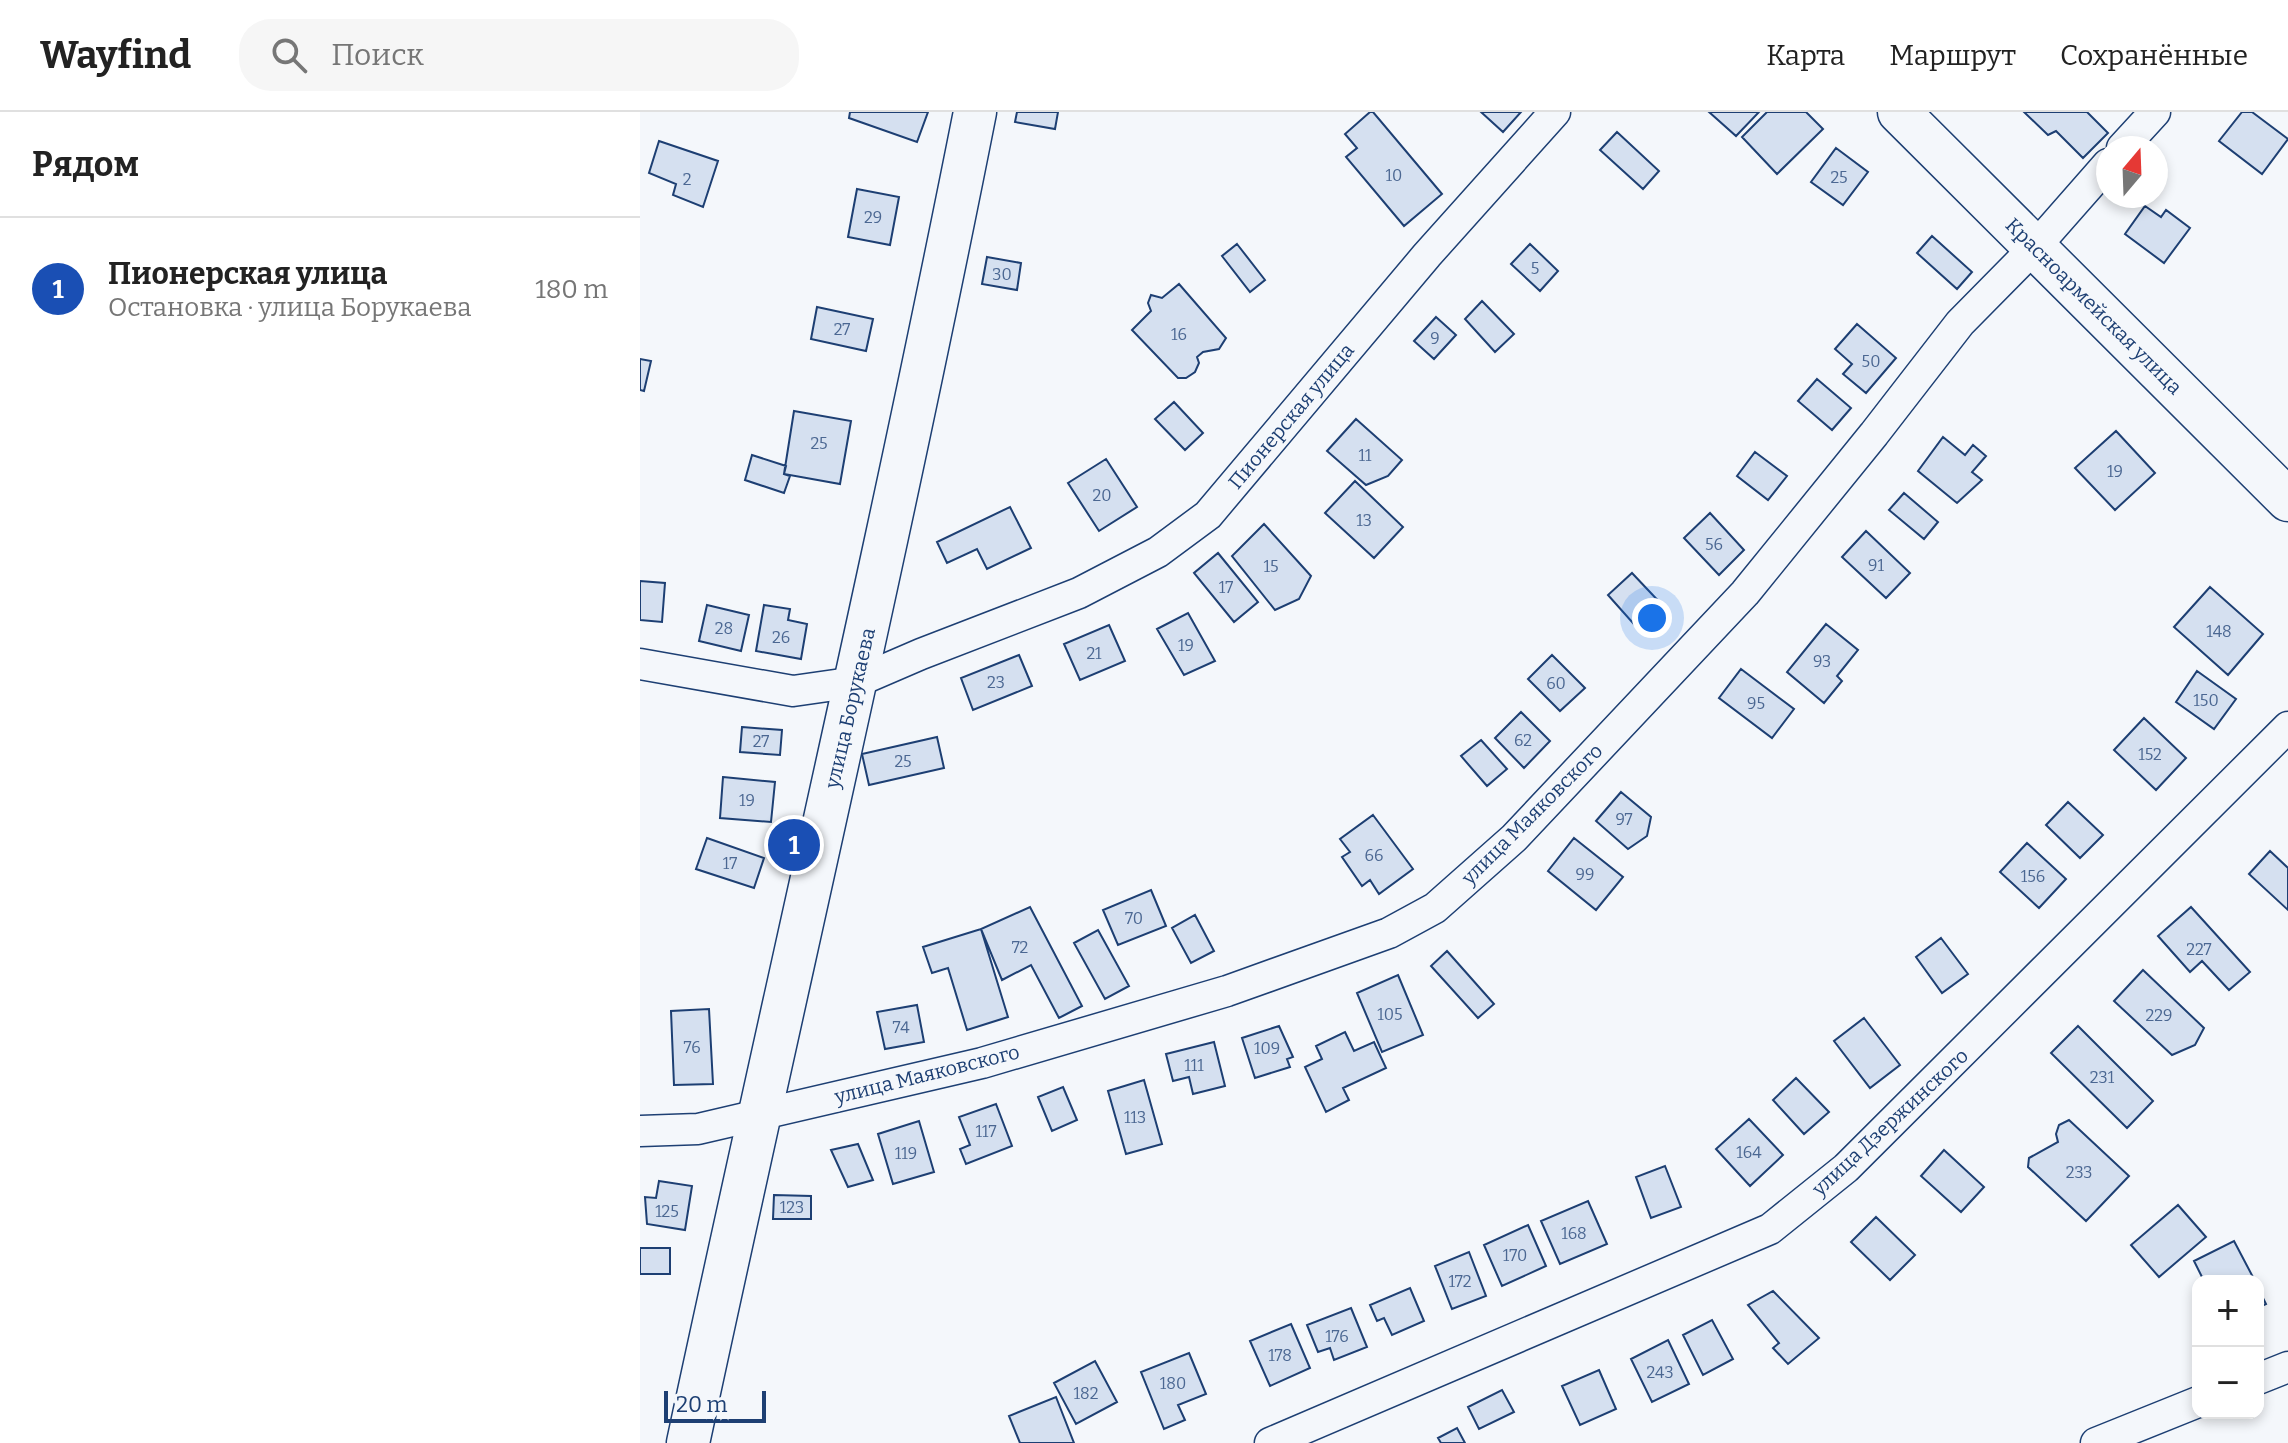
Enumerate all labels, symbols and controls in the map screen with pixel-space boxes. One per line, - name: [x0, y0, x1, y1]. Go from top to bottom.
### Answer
- search box: [239, 19, 799, 91]
- text: Wayfind: [40, 32, 191, 78]
- icon: search: [267, 33, 311, 77]
- text: Поиск: [331, 37, 424, 73]
- text: Карта: [1766, 39, 1845, 72]
- text: Маршрут: [1889, 39, 2016, 72]
- text: Сохранённые: [2060, 39, 2248, 72]
- north arrow: [2096, 136, 2168, 208]
- text: Рядом: [32, 144, 139, 185]
- house number: 10: [1386, 166, 1402, 185]
- house number: 25: [1830, 168, 1848, 187]
- house number: 2: [683, 170, 691, 189]
- house number: 29: [864, 208, 882, 227]
- street label: Красноармейская улица: [2001, 213, 2187, 399]
- text: Пионерская улица: [108, 256, 387, 292]
- house number: 5: [1531, 259, 1539, 278]
- house number: 30: [992, 265, 1012, 284]
- text: 1: [52, 274, 64, 305]
- text: 180 m: [535, 274, 608, 305]
- text: Остановка · улица Борукаева: [108, 292, 472, 323]
- house number: 27: [834, 320, 850, 339]
- house number: 16: [1171, 325, 1187, 344]
- house number: 9: [1430, 329, 1440, 348]
- street label: Пионерская улица: [1223, 338, 1359, 494]
- house number: 50: [1862, 352, 1880, 371]
- house number: 25: [810, 434, 828, 453]
- house number: 11: [1359, 446, 1372, 465]
- house number: 19: [2107, 462, 2123, 481]
- house number: 20: [1093, 486, 1111, 505]
- house number: 13: [1356, 511, 1372, 530]
- house number: 56: [1705, 535, 1723, 554]
- house number: 91: [1868, 556, 1884, 575]
- house number: 15: [1263, 557, 1279, 576]
- house number: 17: [1219, 578, 1233, 597]
- your location: [1632, 598, 1672, 638]
- house number: 28: [715, 619, 733, 638]
- house number: 148: [2206, 622, 2232, 641]
- street label: улица Борукаева: [820, 625, 880, 792]
- house number: 26: [772, 628, 790, 647]
- house number: 19: [1178, 636, 1194, 655]
- house number: 21: [1086, 644, 1102, 663]
- house number: 93: [1813, 652, 1831, 671]
- house number: 23: [987, 673, 1005, 692]
- house number: 60: [1546, 674, 1566, 693]
- house number: 150: [2193, 691, 2219, 710]
- house number: 95: [1747, 694, 1765, 713]
- house number: 62: [1514, 731, 1532, 750]
- house number: 27: [753, 732, 769, 751]
- street label: улица Маяковского: [1456, 739, 1607, 890]
- house number: 152: [2138, 745, 2162, 764]
- house number: 25: [894, 752, 912, 771]
- house number: 19: [739, 791, 755, 810]
- house number: 97: [1615, 810, 1633, 829]
- pin: 1: [768, 815, 820, 875]
- house number: 66: [1365, 846, 1383, 865]
- house number: 17: [723, 854, 737, 873]
- house number: 99: [1576, 865, 1594, 884]
- house number: 156: [2021, 867, 2045, 886]
- house number: 70: [1125, 909, 1143, 928]
- house number: 72: [1012, 938, 1028, 957]
- house number: 227: [2186, 940, 2212, 959]
- house number: 105: [1377, 1005, 1403, 1024]
- house number: 229: [2146, 1006, 2172, 1025]
- house number: 74: [892, 1018, 910, 1037]
- house number: 76: [683, 1038, 701, 1057]
- street label: улица Маяковского: [831, 1039, 1022, 1109]
- house number: 109: [1254, 1039, 1280, 1058]
- street label: улица Дзержинского: [1806, 1043, 1973, 1201]
- house number: 111: [1184, 1056, 1204, 1075]
- house number: 231: [2090, 1068, 2115, 1087]
- house number: 113: [1124, 1108, 1146, 1127]
- house number: 117: [976, 1122, 996, 1141]
- house number: 164: [1736, 1143, 1762, 1162]
- house number: 119: [895, 1144, 917, 1163]
- house number: 233: [2066, 1163, 2092, 1182]
- house number: 123: [780, 1198, 804, 1217]
- house number: 125: [655, 1202, 679, 1221]
- house number: 168: [1561, 1224, 1587, 1243]
- house number: 170: [1503, 1246, 1527, 1265]
- house number: 172: [1449, 1272, 1471, 1291]
- map controls: [2192, 1275, 2264, 1419]
- button: +: [2192, 1275, 2264, 1347]
- house number: 176: [1325, 1327, 1349, 1346]
- house number: 178: [1268, 1346, 1292, 1365]
- button: −: [2192, 1347, 2264, 1419]
- house number: 243: [1646, 1363, 1674, 1382]
- house number: 180: [1160, 1374, 1186, 1393]
- house number: 182: [1074, 1384, 1098, 1403]
- scale bar: [664, 1387, 766, 1423]
- text: 20 m: [676, 1391, 727, 1418]

